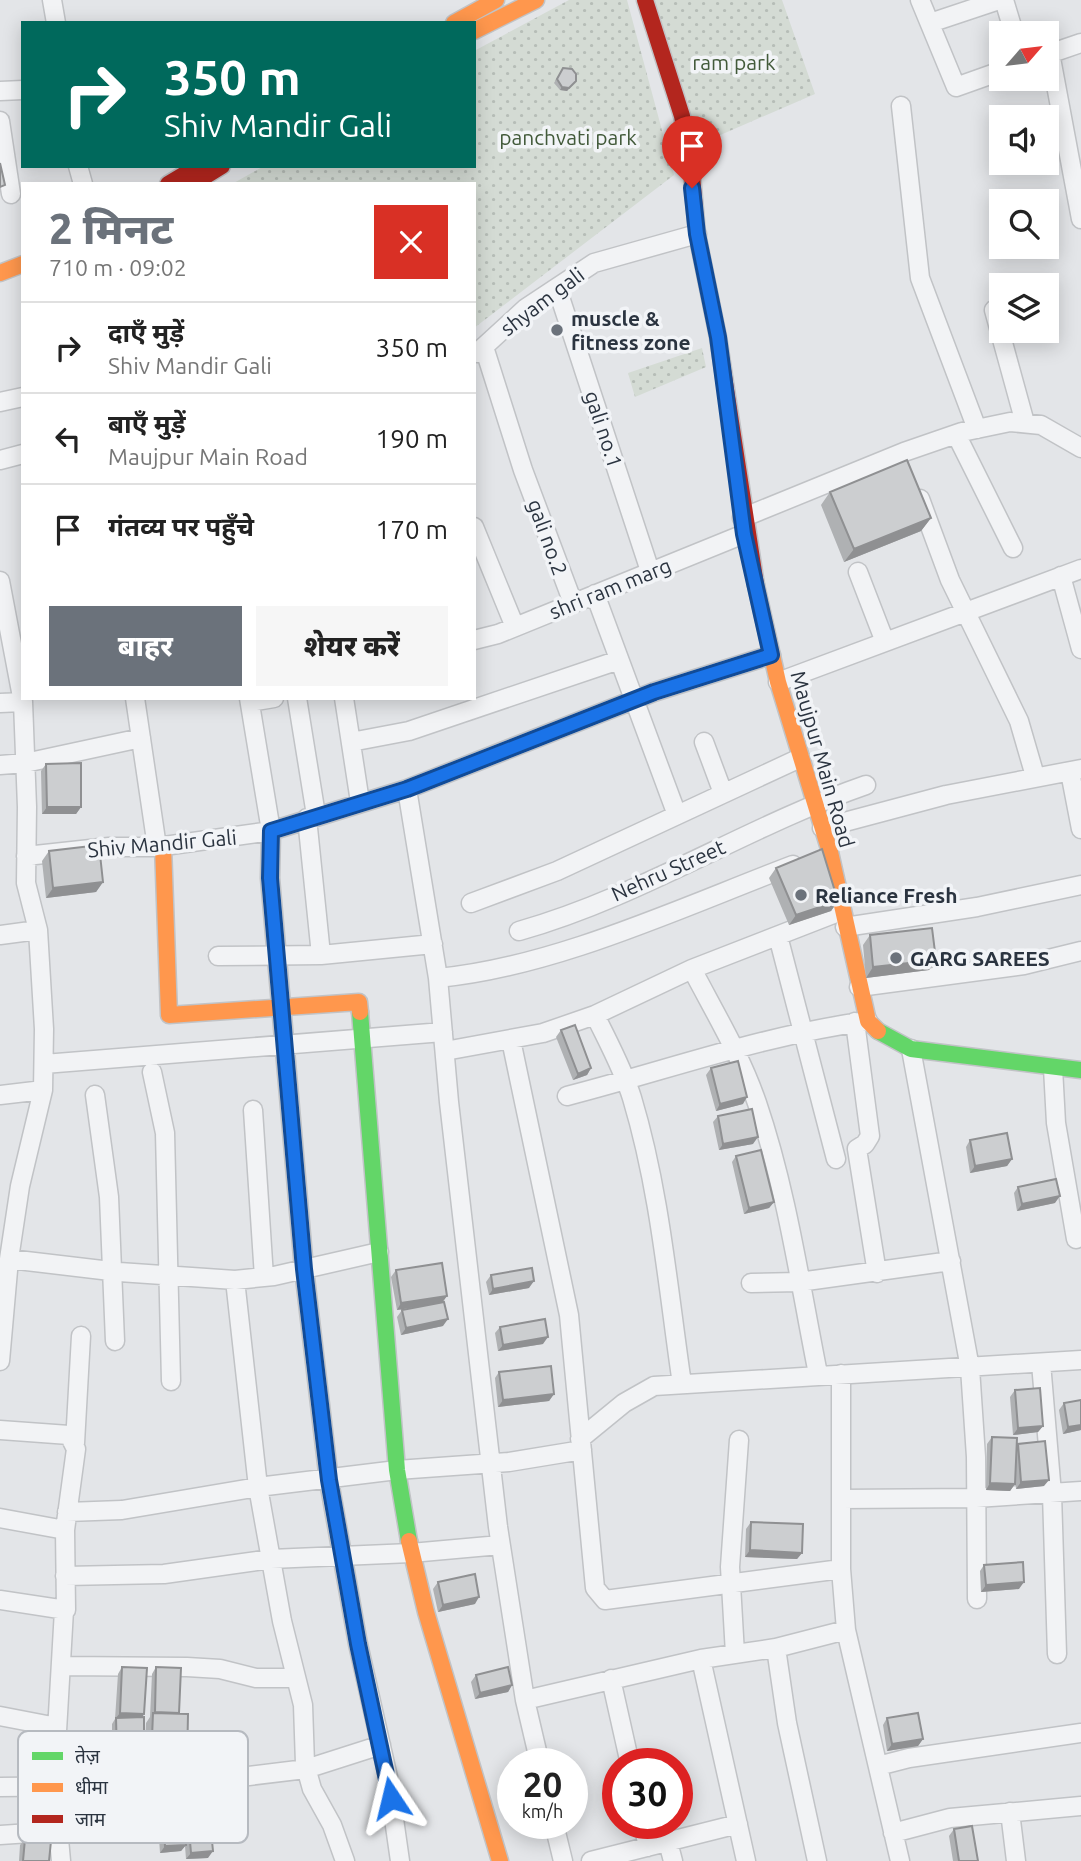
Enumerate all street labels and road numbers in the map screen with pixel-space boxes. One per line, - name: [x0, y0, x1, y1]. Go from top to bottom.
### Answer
- street label: shyam gali: [496, 262, 588, 340]
- street label: gali no.1: [580, 387, 628, 471]
- street label: gali no.2: [523, 496, 573, 578]
- street label: shri ram marg: [545, 553, 675, 623]
- street label: Maujpur Main Road: [786, 668, 860, 850]
- street label: Shiv Mandir Gali: [86, 825, 238, 861]
- street label: Nehru Street: [607, 834, 729, 906]

